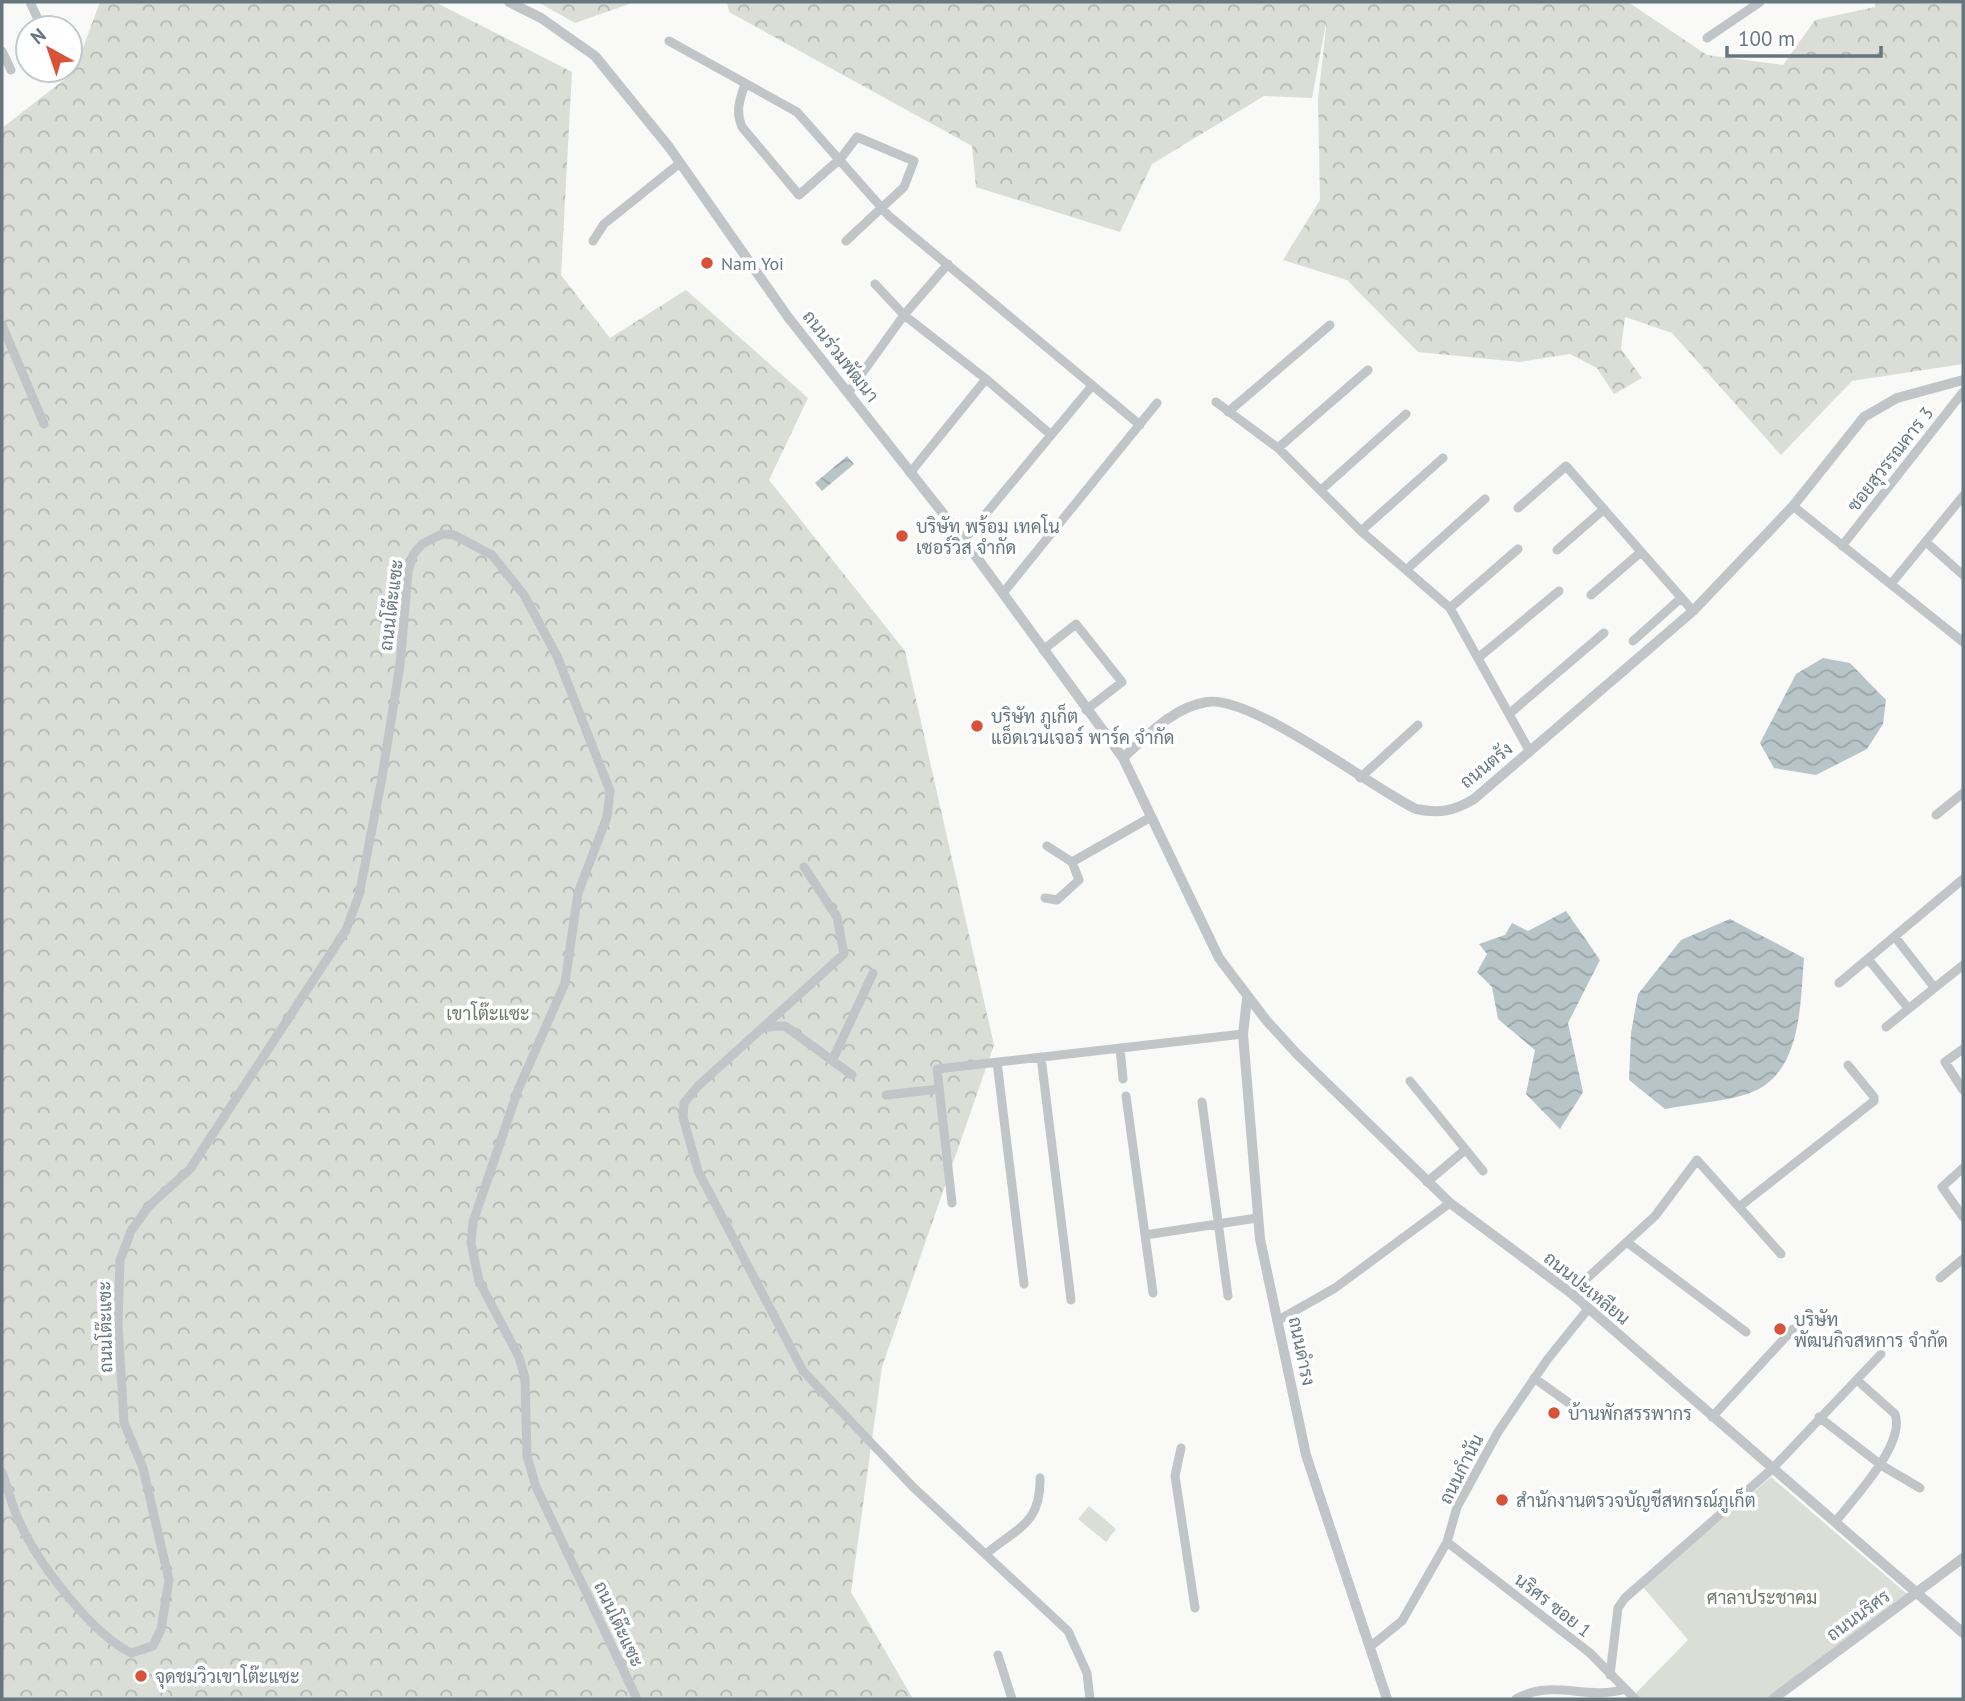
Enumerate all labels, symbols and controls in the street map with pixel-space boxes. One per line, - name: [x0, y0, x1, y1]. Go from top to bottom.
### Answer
- north arrow: [14, 14, 84, 84]
- scale bar: [1727, 14, 1881, 58]
- text: N: [26, 23, 51, 49]
- text: 100 m: [1738, 25, 1795, 52]
- place label: Nam Yoi: [721, 252, 784, 275]
- marker: Nam Yoi: [699, 255, 715, 271]
- street label: ถนนร่วมพัฒนา: [798, 305, 884, 407]
- street label: ซอยสุวรรณคาร 3: [1842, 402, 1939, 517]
- place label: บริษัท พร้อม เทคโน เซอร์วิส จำกัด: [916, 514, 1060, 559]
- marker: บริษัท พร้อม เทคโน เซอร์วิส จำกัด: [894, 528, 910, 544]
- street label: ถนนโต๊ะแซะ: [373, 558, 408, 652]
- place label: บริษัท ภูเก็ต แอ็ดเวนเจอร์ พาร์ค จำกัด: [991, 703, 1174, 749]
- marker: บริษัท ภูเก็ต แอ็ดเวนเจอร์ พาร์ค จำกัด: [969, 718, 985, 734]
- street label: ถนนตรัง: [1455, 737, 1517, 793]
- park label: เขาโต๊ะแซะ: [446, 1001, 530, 1025]
- street label: ถนนปะเหลียน: [1539, 1246, 1635, 1330]
- street label: ถนนโต๊ะแซะ: [92, 1281, 117, 1373]
- place label: บริษัท พัฒนกิจสหการ จำกัด: [1794, 1308, 1948, 1352]
- street label: ถนนดำรง: [1284, 1315, 1320, 1387]
- marker: บริษัท พัฒนกิจสหการ จำกัด: [1772, 1321, 1788, 1337]
- place label: บ้านพักสรรพากร: [1568, 1402, 1692, 1425]
- marker: บ้านพักสรรพากร: [1546, 1405, 1562, 1421]
- street label: ถนนกำนัน: [1434, 1430, 1488, 1508]
- place label: สำนักงานตรวจบัญชีสหกรณ์ภูเก็ต: [1516, 1487, 1756, 1514]
- marker: สำนักงานตรวจบัญชีสหกรณ์ภูเก็ต: [1494, 1492, 1510, 1508]
- street label: นริศร ซอย 1: [1510, 1568, 1596, 1642]
- street label: ถนนโต๊ะแซะ: [589, 1577, 650, 1670]
- street label: ถนนนริศร: [1822, 1584, 1895, 1646]
- park label: ศาลาประชาคม: [1707, 1586, 1817, 1609]
- place label: จุดชมวิวเขาโต๊ะแซะ: [155, 1664, 300, 1689]
- marker: จุดชมวิวเขาโต๊ะแซะ: [133, 1668, 149, 1684]

